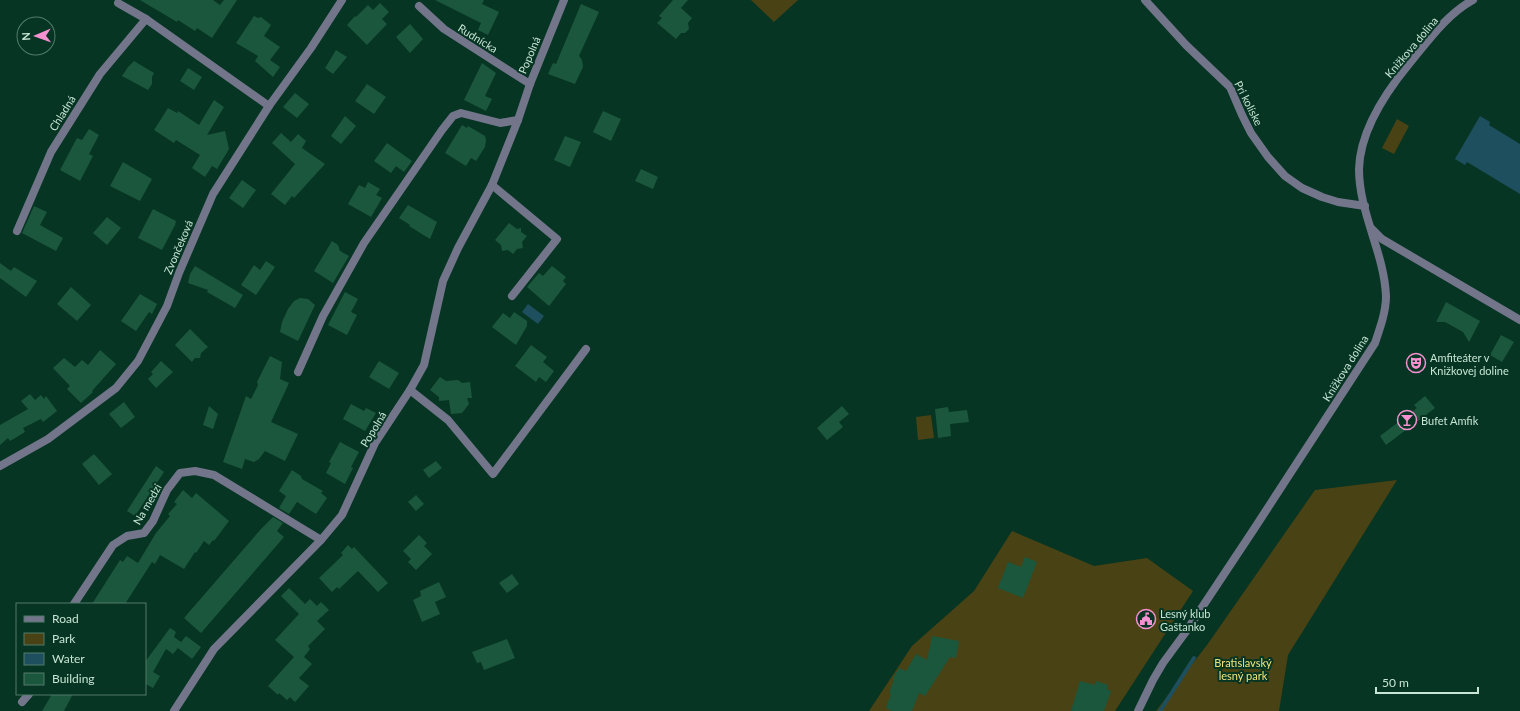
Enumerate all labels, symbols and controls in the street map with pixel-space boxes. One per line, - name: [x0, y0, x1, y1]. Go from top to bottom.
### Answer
- street label: Knižkova dolina: [1382, 14, 1440, 80]
- north arrow: [16, 16, 56, 56]
- street label: Rudnícka: [456, 21, 500, 55]
- text: N: [19, 32, 32, 41]
- street label: Popolná: [515, 34, 543, 76]
- street label: Pri kolíske: [1232, 78, 1266, 128]
- street label: Chladná: [46, 93, 78, 133]
- street label: Zvončeková: [161, 218, 195, 276]
- street label: Knižkova dolina: [1319, 333, 1371, 403]
- place label: Amfiteáter v Knižkovej doline: [1430, 351, 1509, 377]
- theatre icon: Amfiteáter v Knižkovej doline: [1405, 352, 1427, 374]
- street label: Popolná: [357, 409, 389, 449]
- bar icon: Bufet Amfik: [1396, 409, 1418, 431]
- place label: Bufet Amfik: [1421, 414, 1479, 427]
- street label: Na medzi: [130, 481, 164, 527]
- legend: [16, 603, 146, 695]
- place label: Lesný klub Gaštanko: [1160, 607, 1211, 633]
- public building icon: Lesný klub Gaštanko: [1135, 608, 1157, 630]
- text: Road: [52, 611, 79, 626]
- text: Park: [52, 631, 76, 646]
- text: Water: [52, 651, 85, 666]
- park label: Bratislavský lesný park: [1214, 656, 1272, 682]
- scale bar: [1376, 669, 1478, 695]
- text: Building: [52, 671, 95, 686]
- text: 50 m: [1382, 675, 1409, 690]

